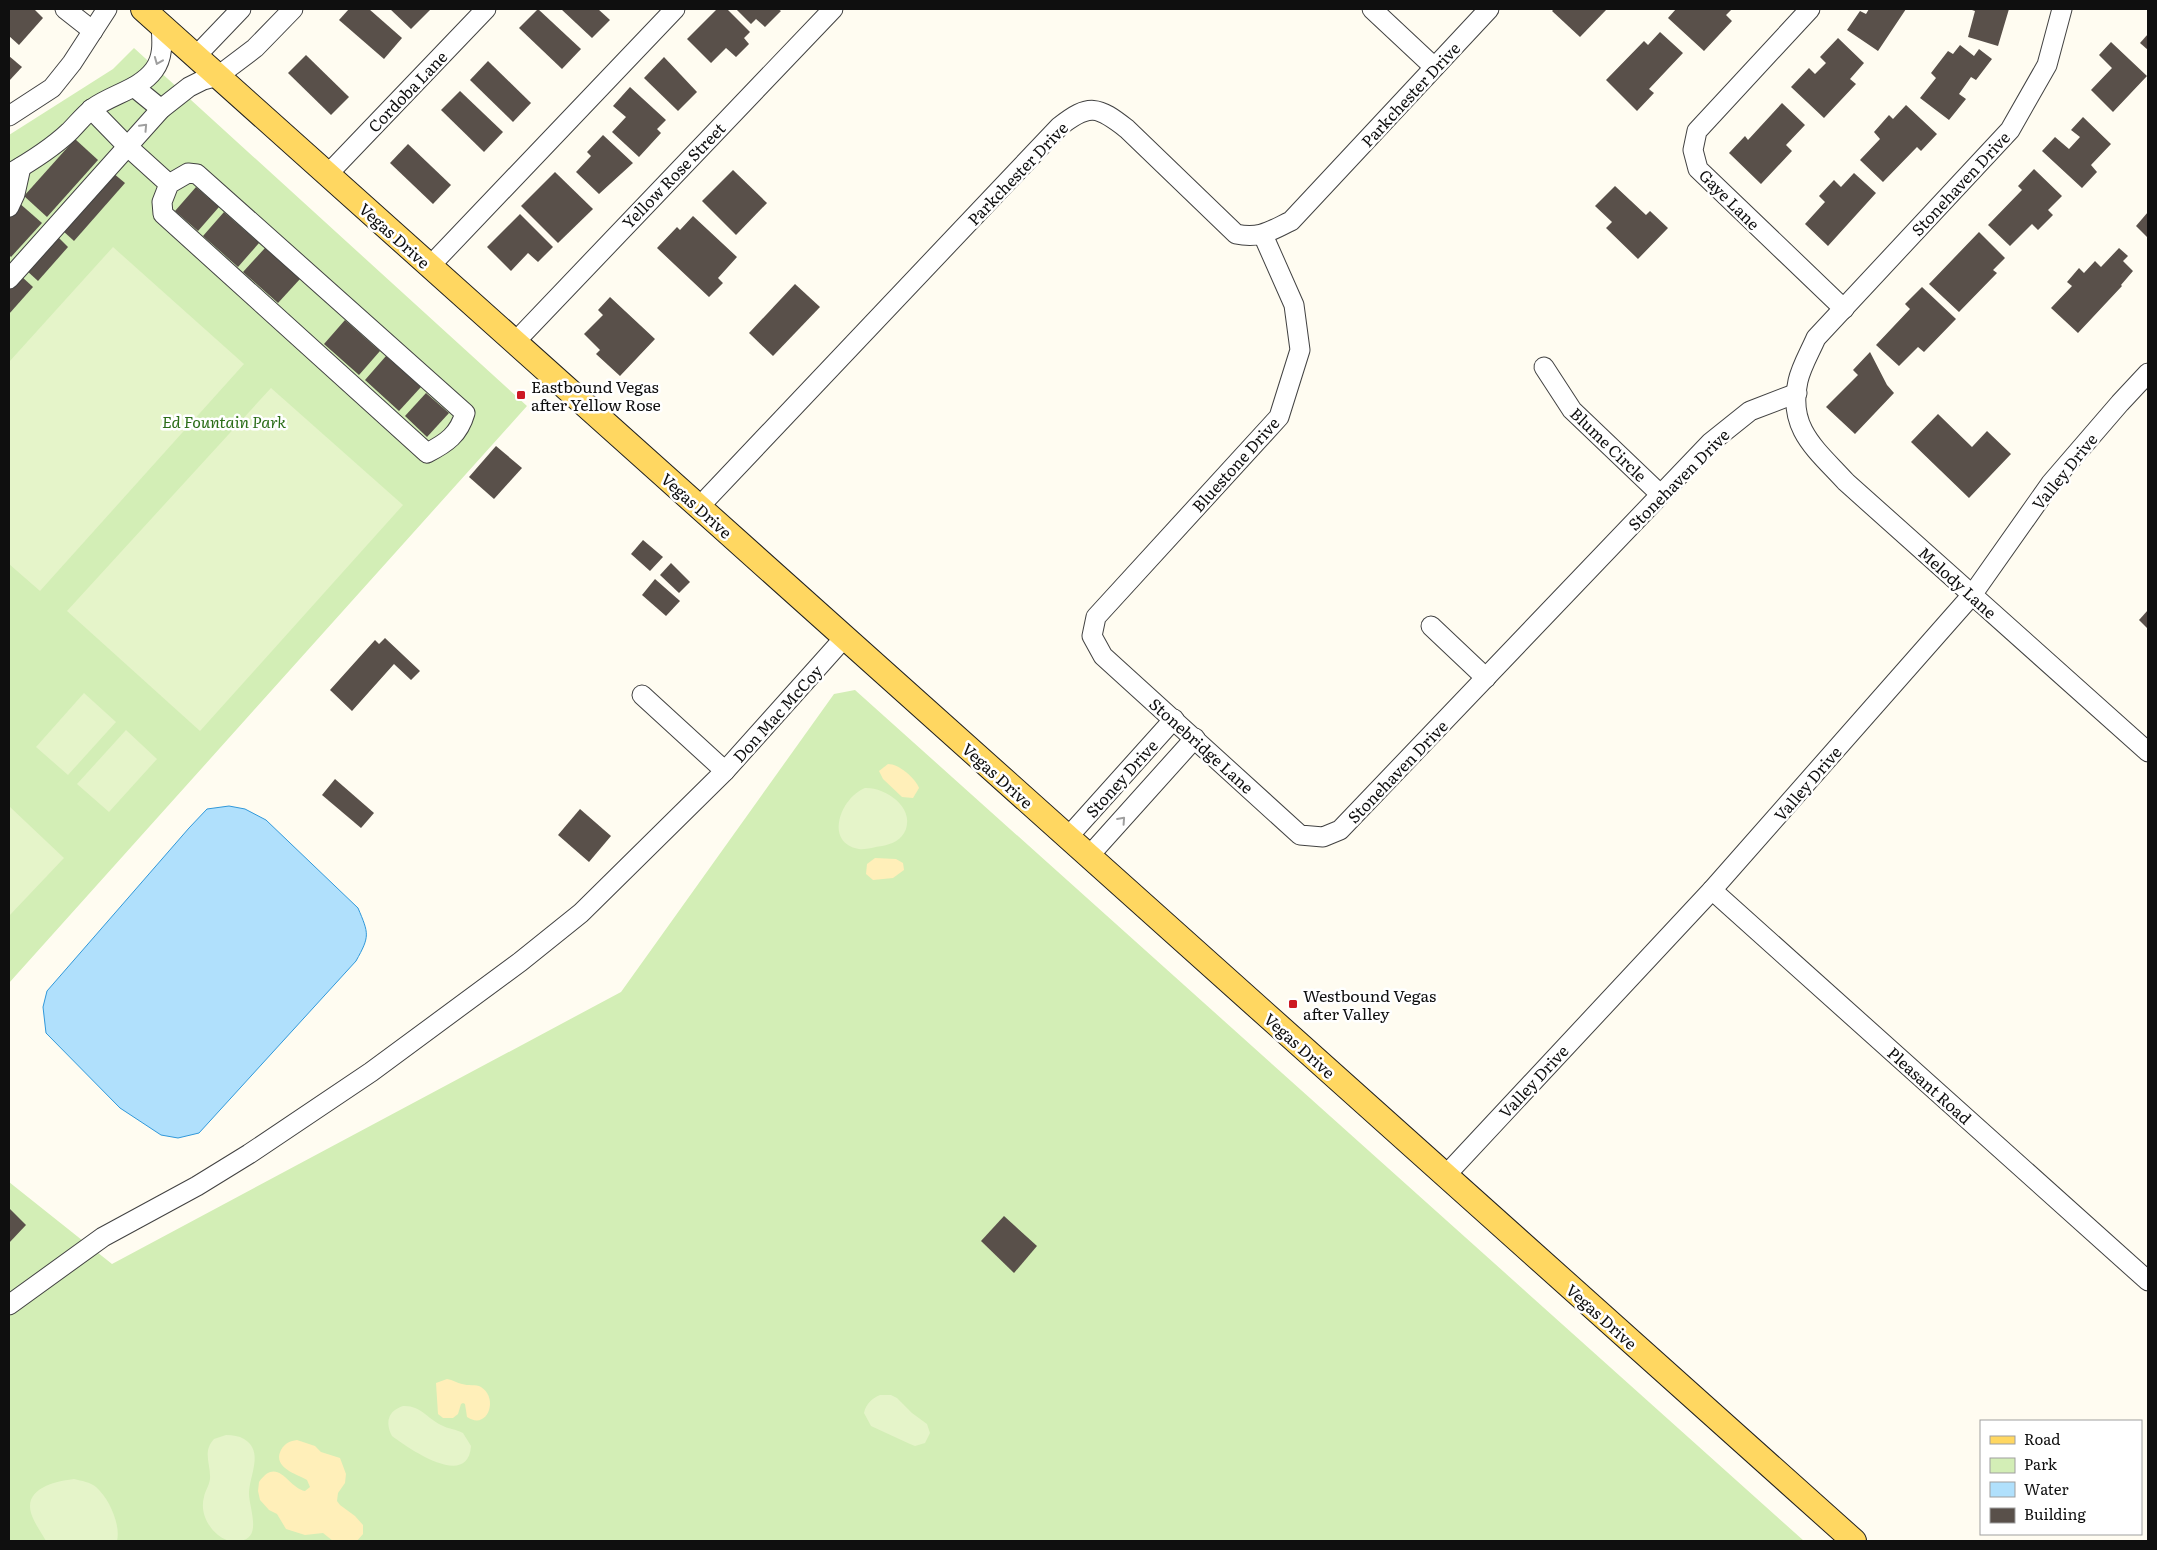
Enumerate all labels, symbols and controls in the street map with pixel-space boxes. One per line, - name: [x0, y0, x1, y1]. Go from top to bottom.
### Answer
- street label: Parkchester Drive: [1355, 36, 1465, 152]
- street label: Cordoba Lane: [362, 45, 452, 137]
- one-way arrow: [154, 56, 164, 65]
- street label: Yellow Rose Street: [616, 116, 730, 234]
- street label: Parkchester Drive: [961, 116, 1073, 230]
- one-way arrow: [138, 124, 147, 133]
- street label: Stonehaven Drive: [1905, 125, 2015, 241]
- street label: Gaye Lane: [1694, 163, 1766, 235]
- street label: Vegas Drive: [354, 197, 436, 273]
- place label: Eastbound Vegas after Yellow Rose: [531, 374, 661, 416]
- marker: Eastbound Vegas after Yellow Rose: [515, 389, 527, 401]
- street label: Blume Circle: [1565, 401, 1653, 487]
- park label: Ed Fountain Park: [162, 409, 286, 433]
- street label: Bluestone Drive: [1186, 411, 1284, 517]
- street label: Stonehaven Drive: [1622, 423, 1734, 535]
- street label: Valley Drive: [2026, 428, 2102, 514]
- street label: Vegas Drive: [656, 467, 738, 543]
- street label: Melody Lane: [1914, 540, 2002, 624]
- street label: Don Mac McCoy: [727, 658, 828, 767]
- street label: Stonebridge Lane: [1144, 692, 1260, 798]
- street label: Stonehaven Drive: [1341, 714, 1453, 828]
- street label: Stoney Drive: [1079, 734, 1163, 822]
- street label: Vegas Drive: [957, 737, 1039, 813]
- street label: Valley Drive: [1768, 740, 1846, 826]
- one-way arrow: [1116, 816, 1125, 825]
- place label: Westbound Vegas after Valley: [1303, 983, 1436, 1025]
- marker: Westbound Vegas after Valley: [1287, 998, 1299, 1010]
- street label: Vegas Drive: [1259, 1007, 1341, 1083]
- street label: Valley Drive: [1493, 1039, 1573, 1123]
- street label: Pleasant Road: [1883, 1041, 1978, 1129]
- street label: Vegas Drive: [1561, 1278, 1643, 1354]
- legend: [1980, 1420, 2142, 1535]
- text: Road: [2024, 1427, 2060, 1450]
- text: Park: [2024, 1452, 2058, 1475]
- text: Water: [2024, 1477, 2069, 1500]
- text: Building: [2024, 1502, 2086, 1525]

